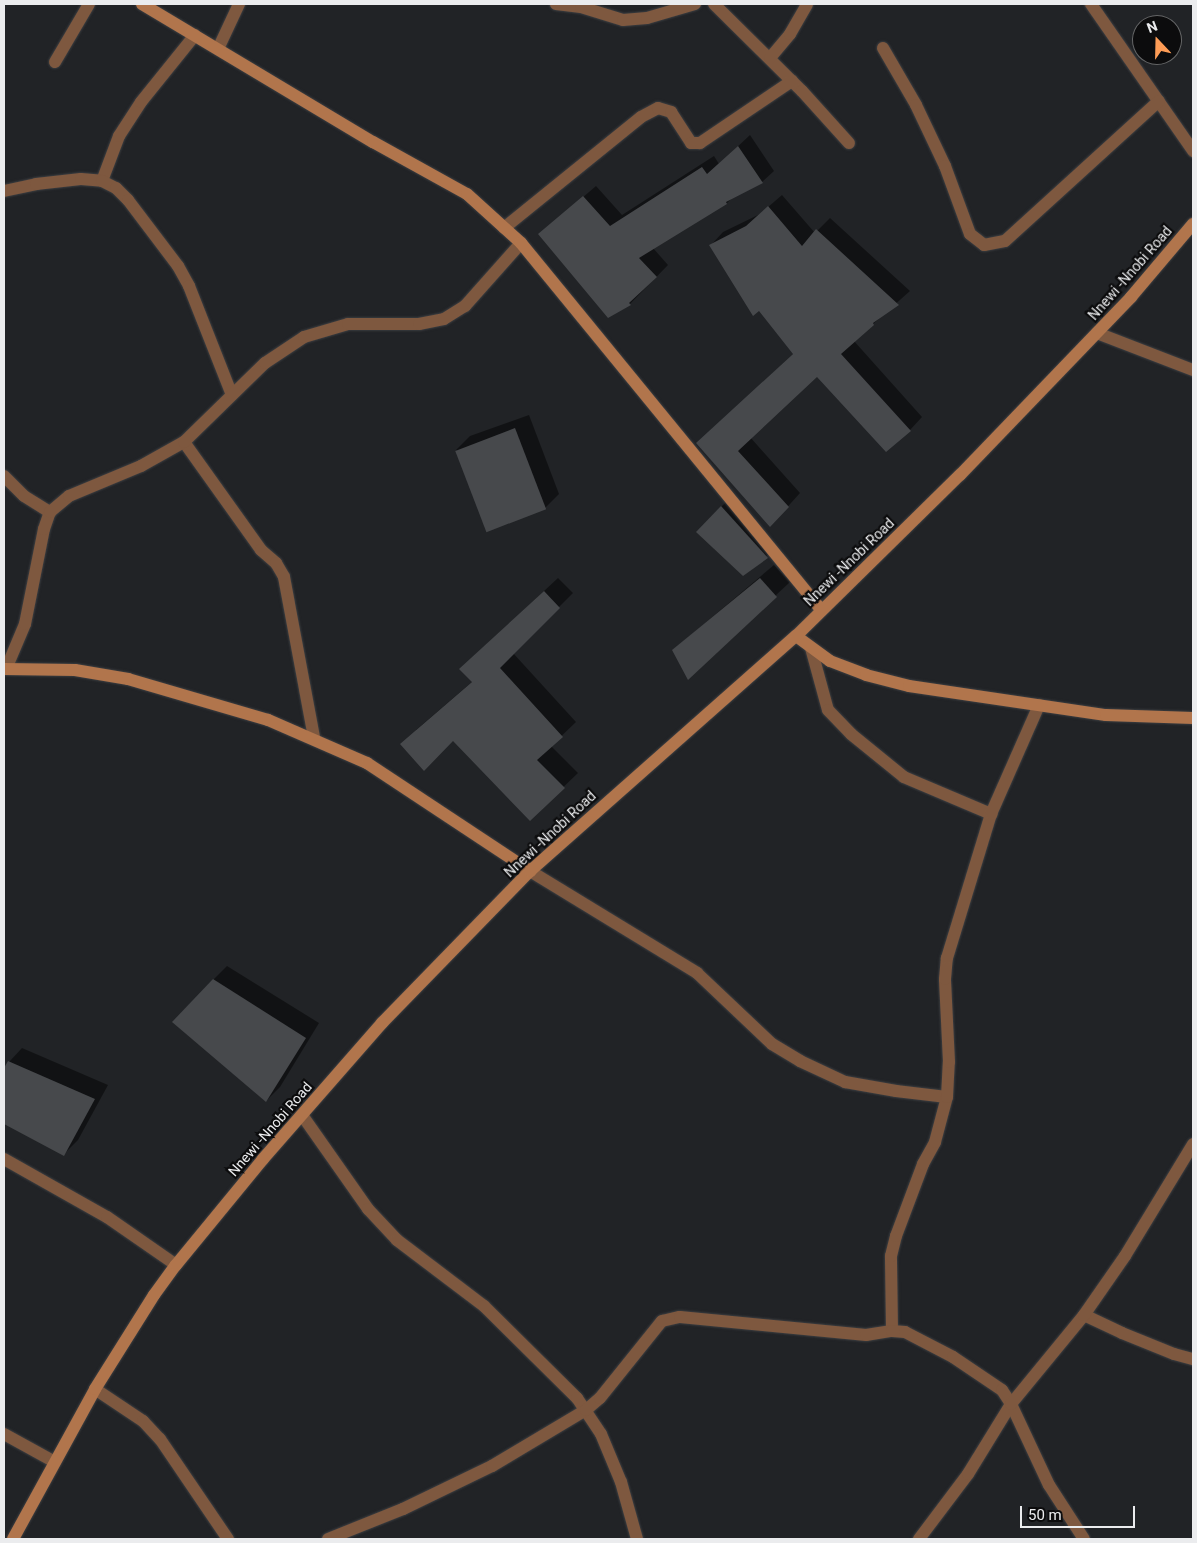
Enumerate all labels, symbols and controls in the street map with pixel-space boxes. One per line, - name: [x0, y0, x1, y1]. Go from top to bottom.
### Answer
- north arrow: [1132, 15, 1182, 65]
- text: N: [1144, 18, 1159, 36]
- street label: Nnewi -Nnobi Road: [1085, 223, 1175, 323]
- street label: Nnewi -Nnobi Road: [800, 515, 898, 609]
- street label: Nnewi -Nnobi Road: [501, 787, 599, 881]
- street label: Nnewi -Nnobi Road: [225, 1079, 315, 1179]
- scale bar: [1022, 1496, 1137, 1528]
- text: 50 m: [1028, 1506, 1062, 1524]

